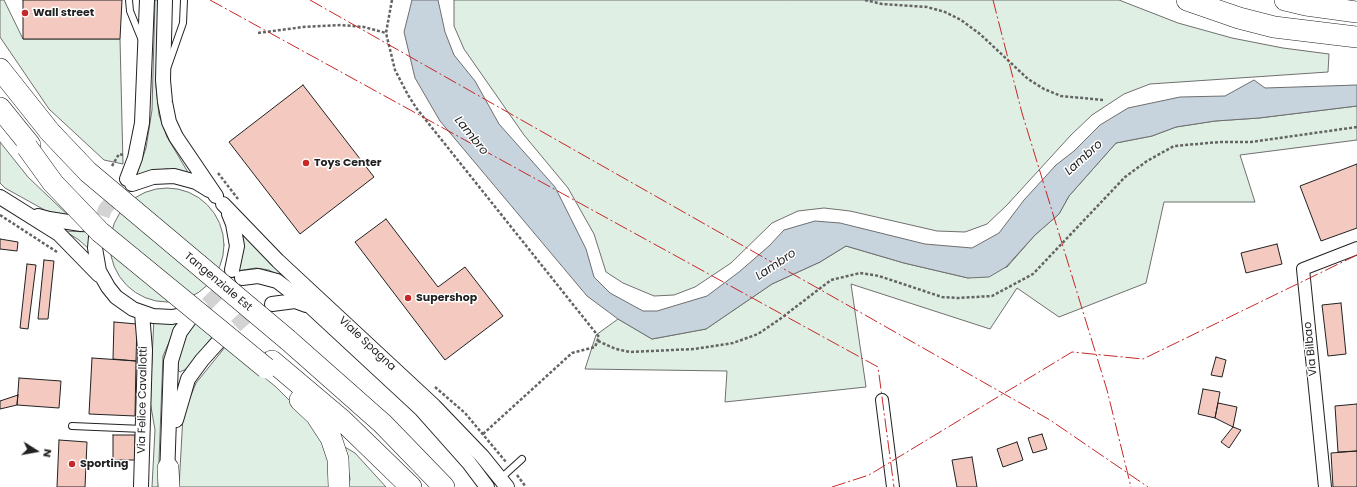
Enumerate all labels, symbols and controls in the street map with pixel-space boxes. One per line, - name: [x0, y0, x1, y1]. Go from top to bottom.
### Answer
- place label: Wall street: [33, 6, 94, 20]
- marker: Wall street: [20, 8, 30, 18]
- water label: Lambro: [451, 114, 491, 158]
- water label: Lambro: [1062, 137, 1106, 179]
- place label: Toys Center: [314, 156, 381, 170]
- marker: Toys Center: [301, 158, 311, 168]
- water label: Lambro: [753, 246, 799, 284]
- street label: Tangenziale Est: [181, 250, 255, 314]
- place label: Supershop: [416, 291, 477, 305]
- marker: Supershop: [403, 293, 413, 303]
- street label: Viale Spagna: [336, 314, 398, 374]
- street label: Via Bilbao: [1302, 321, 1320, 377]
- street label: Via Felice Cavallotti: [135, 346, 151, 454]
- north arrow: [16, 431, 56, 471]
- text: N: [39, 448, 56, 459]
- place label: Sporting: [80, 457, 129, 471]
- marker: Sporting: [67, 459, 77, 469]

